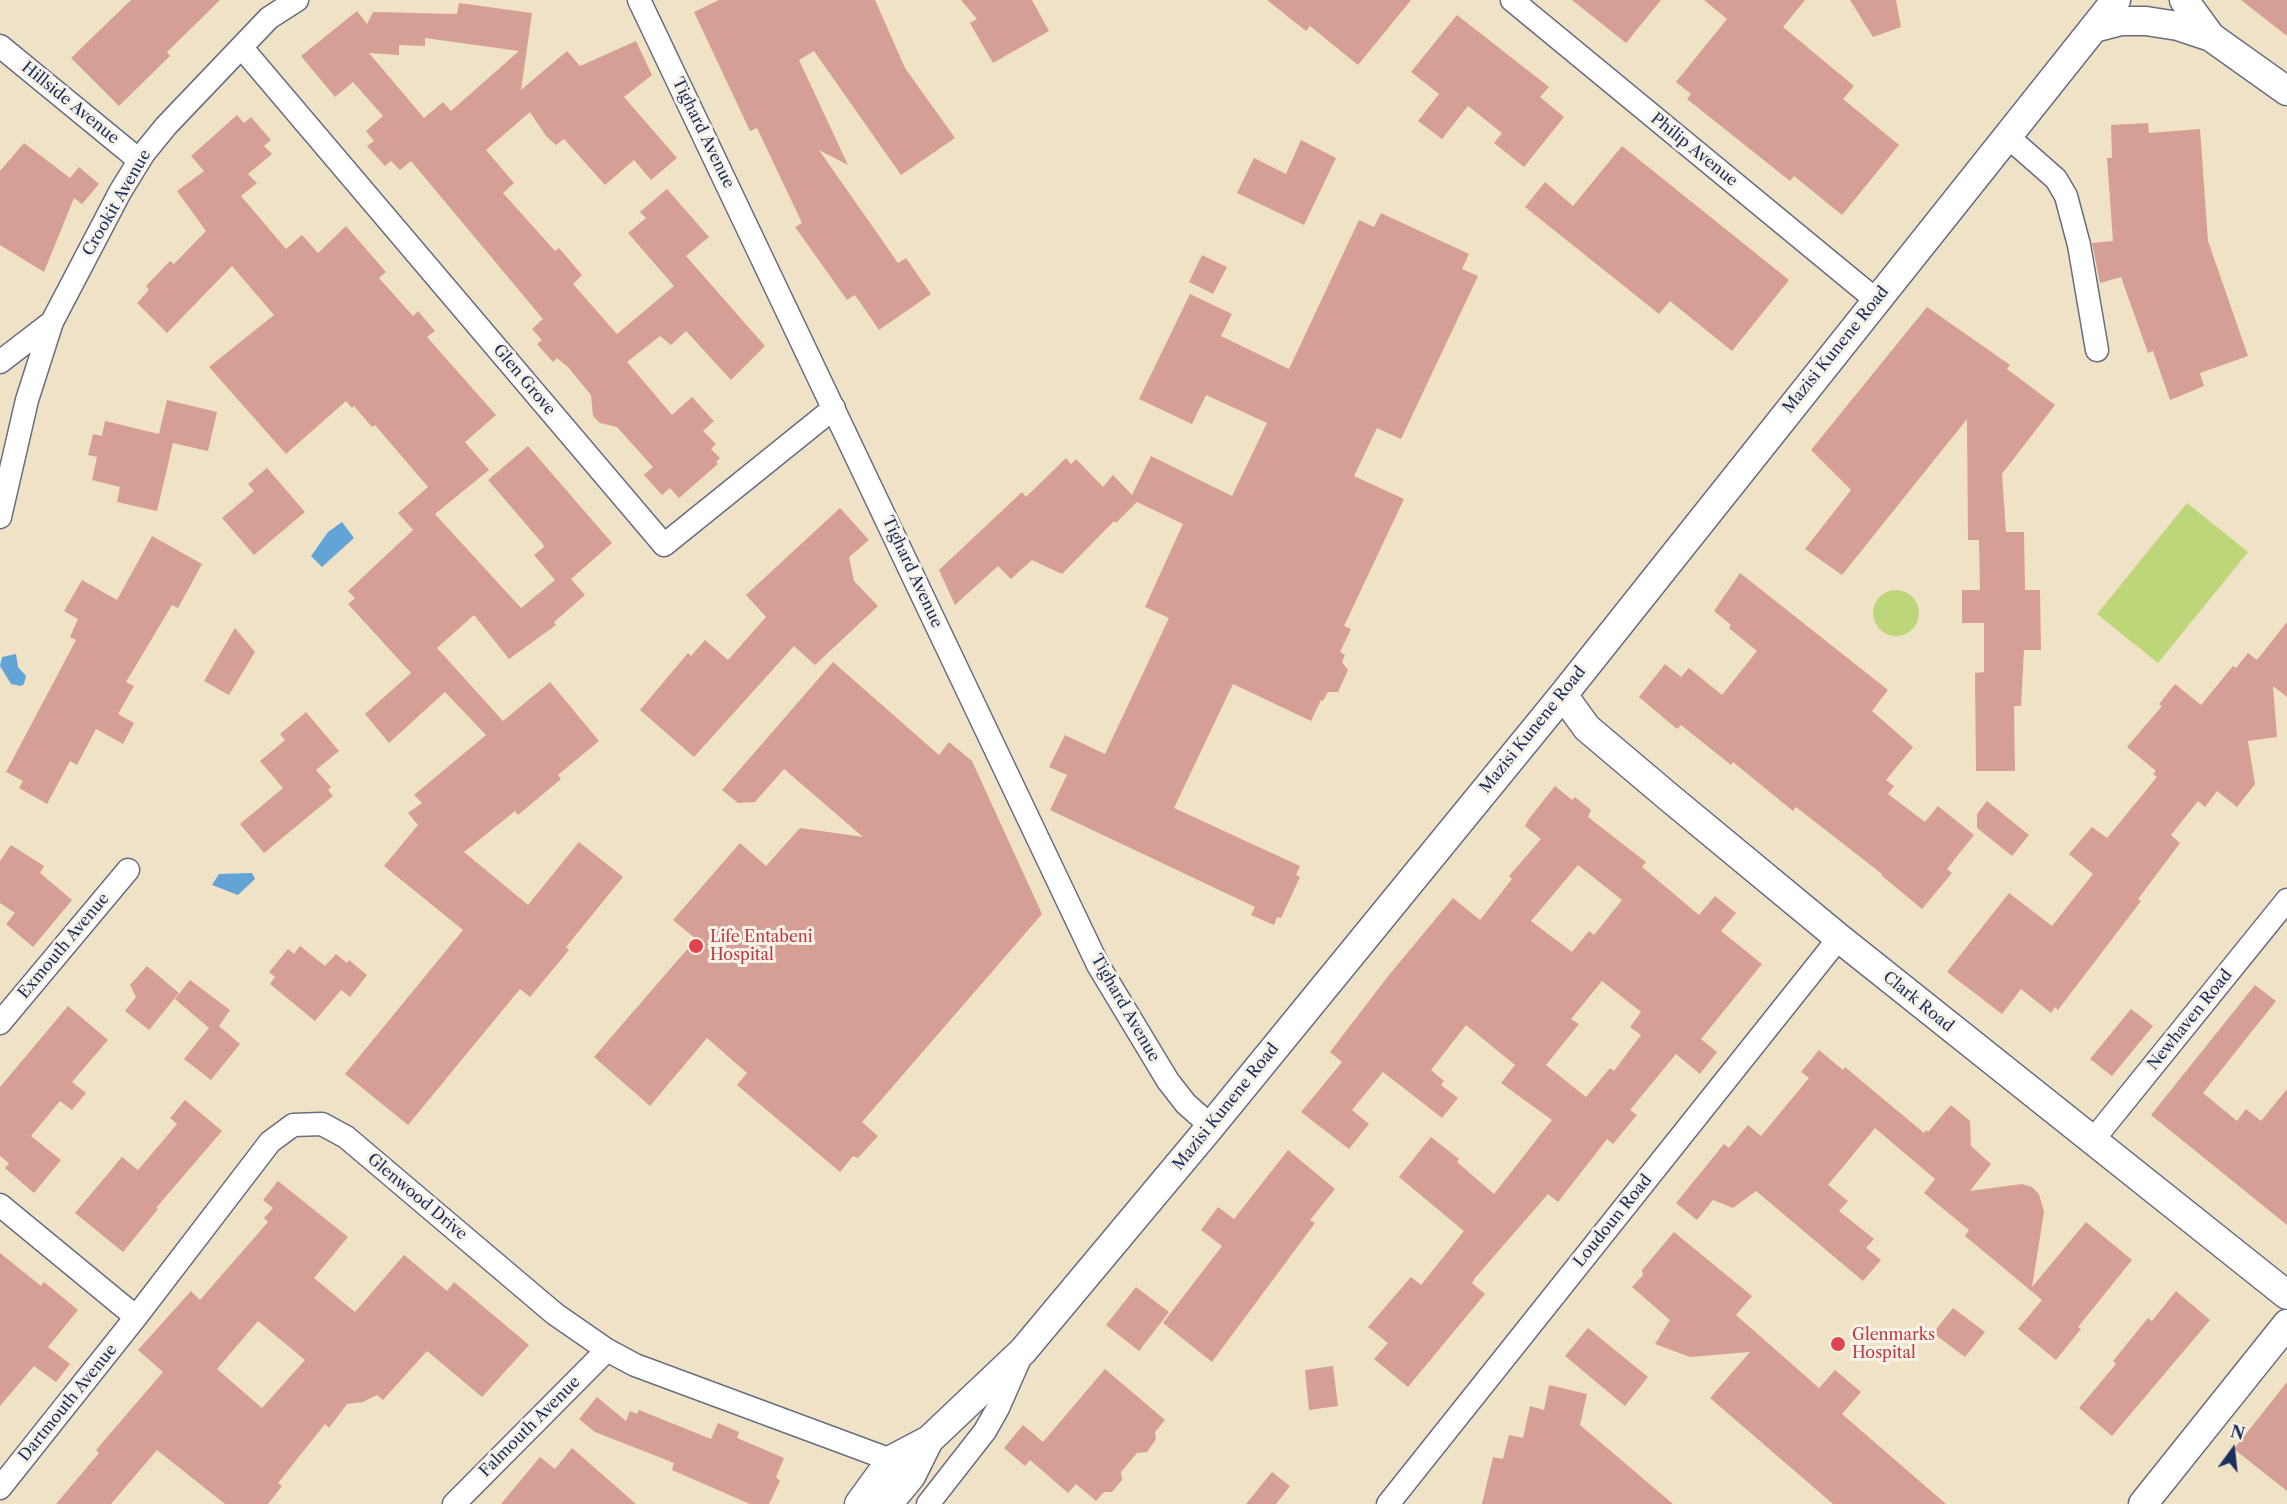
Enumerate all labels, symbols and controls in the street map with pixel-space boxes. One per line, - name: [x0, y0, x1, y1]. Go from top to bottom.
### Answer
- street label: Hillside Avenue: [17, 58, 123, 148]
- street label: Tighard Avenue: [668, 74, 738, 192]
- street label: Philip Avenue: [1647, 109, 1741, 191]
- street label: Crookit Avenue: [79, 146, 155, 260]
- street label: Mazisi Kunene Road: [1779, 283, 1893, 417]
- street label: Glen Grove: [489, 341, 559, 419]
- street label: Tighard Avenue: [878, 513, 946, 631]
- street label: Mazisi Kunene Road: [1476, 663, 1590, 797]
- street label: Exmouth Avenue: [14, 889, 114, 1003]
- place label: Life Entabeni Hospital: [710, 927, 813, 965]
- marker: Life Entabeni Hospital: [687, 937, 705, 955]
- street label: Tighard Avenue: [1086, 951, 1164, 1065]
- street label: Newhaven Road: [2144, 966, 2236, 1074]
- street label: Clark Road: [1879, 968, 1957, 1036]
- street label: Mazisi Kunene Road: [1169, 1040, 1283, 1174]
- street label: Glenwood Drive: [363, 1150, 471, 1244]
- street label: Loudoun Road: [1570, 1171, 1656, 1271]
- place label: Glenmarks Hospital: [1852, 1325, 1935, 1363]
- marker: Glenmarks Hospital: [1829, 1335, 1847, 1353]
- street label: Dartmouth Avenue: [15, 1341, 121, 1465]
- street label: Falmouth Avenue: [476, 1373, 584, 1481]
- north arrow: [2203, 1420, 2263, 1480]
- text: N: [2228, 1421, 2247, 1444]

